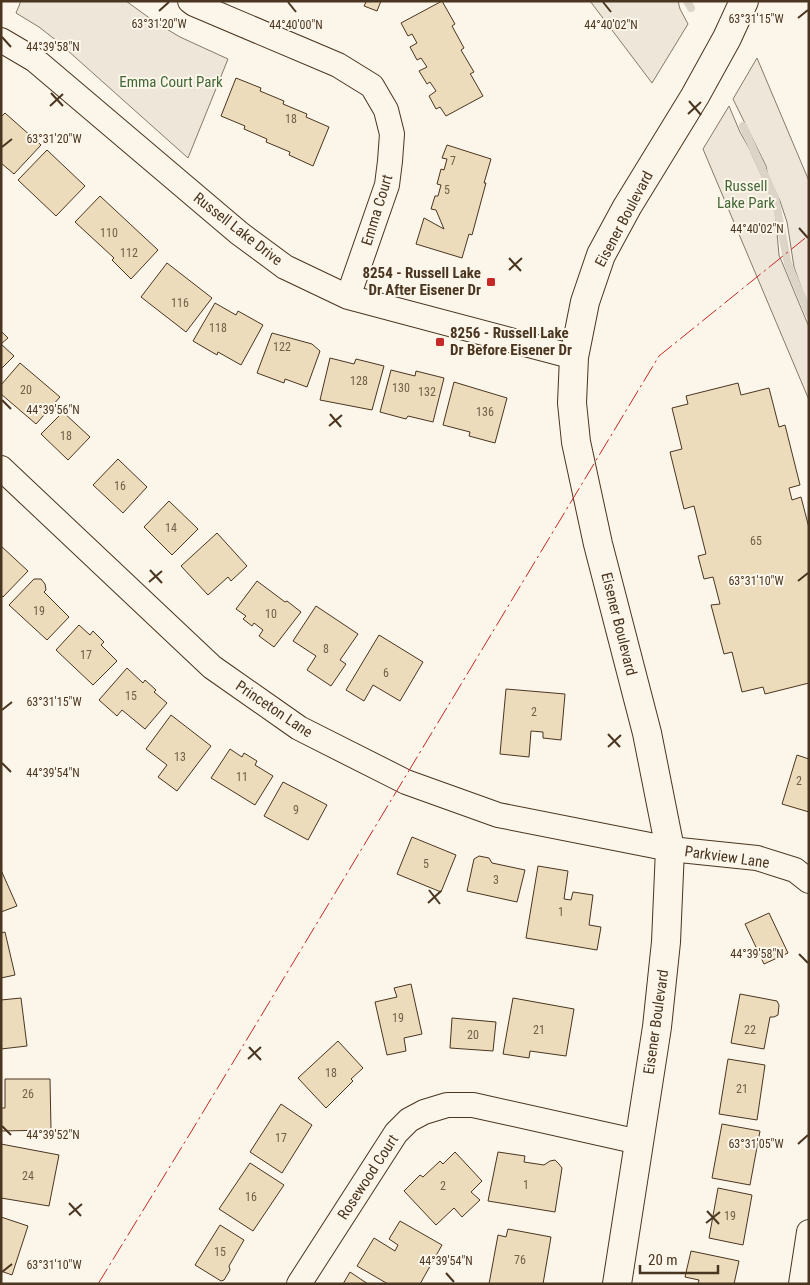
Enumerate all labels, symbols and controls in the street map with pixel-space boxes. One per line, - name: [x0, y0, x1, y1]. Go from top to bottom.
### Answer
- text: 63°31'15"W: [728, 12, 784, 26]
- text: 63°31'20"W: [131, 17, 187, 31]
- text: 44°40'00"N: [269, 18, 323, 32]
- text: 44°40'02"N: [584, 18, 638, 32]
- text: 44°39'58"N: [26, 40, 80, 54]
- park label: Emma Court Park: [119, 73, 223, 91]
- house number: 18: [285, 112, 297, 126]
- text: 63°31'20"W: [26, 132, 82, 146]
- house number: 7: [450, 154, 456, 168]
- street label: Eisener Boulevard: [591, 168, 657, 270]
- street label: Emma Court: [358, 172, 396, 248]
- park label: Russell Lake Park: [717, 177, 775, 212]
- house number: 5: [444, 183, 450, 197]
- street label: Russell Lake Drive: [190, 189, 286, 269]
- text: 44°40'02"N: [730, 222, 784, 236]
- house number: 110: [100, 226, 118, 240]
- house number: 112: [120, 246, 138, 260]
- place label: 8254 - Russell Lake Dr After Eisener Dr: [362, 264, 481, 299]
- marker: 8254 - Russell Lake Dr After Eisener Dr: [485, 276, 497, 288]
- house number: 116: [171, 296, 189, 310]
- house number: 118: [209, 321, 227, 335]
- place label: 8256 - Russell Lake Dr Before Eisener Dr: [450, 324, 572, 359]
- marker: 8256 - Russell Lake Dr Before Eisener Dr: [434, 336, 446, 348]
- house number: 122: [273, 340, 291, 354]
- house number: 128: [350, 374, 368, 388]
- house number: 130: [392, 381, 410, 395]
- house number: 20: [20, 383, 32, 397]
- house number: 132: [418, 385, 436, 399]
- text: 44°39'56"N: [26, 403, 80, 417]
- house number: 136: [476, 405, 494, 419]
- house number: 18: [60, 429, 72, 443]
- house number: 16: [114, 479, 126, 493]
- house number: 14: [165, 521, 177, 535]
- house number: 65: [750, 534, 762, 548]
- street label: Eisener Boulevard: [597, 570, 641, 678]
- text: 63°31'10"W: [728, 574, 784, 588]
- house number: 19: [33, 604, 45, 618]
- house number: 10: [265, 607, 277, 621]
- house number: 8: [323, 642, 329, 656]
- house number: 17: [80, 648, 92, 662]
- house number: 6: [383, 666, 389, 680]
- street label: Princeton Lane: [232, 677, 316, 741]
- house number: 15: [125, 689, 137, 703]
- text: 63°31'15"W: [26, 695, 82, 709]
- house number: 2: [531, 705, 537, 719]
- house number: 13: [174, 750, 186, 764]
- text: 44°39'54"N: [26, 766, 80, 780]
- house number: 11: [236, 770, 248, 784]
- house number: 2: [796, 774, 802, 788]
- house number: 9: [293, 803, 299, 817]
- street label: Parkview Lane: [683, 842, 771, 872]
- house number: 5: [423, 857, 429, 871]
- house number: 3: [493, 873, 499, 887]
- house number: 1: [558, 905, 564, 919]
- text: 44°39'58"N: [730, 947, 784, 961]
- street label: Eisener Boulevard: [640, 968, 672, 1076]
- house number: 19: [392, 1011, 404, 1025]
- house number: 21: [533, 1023, 545, 1037]
- house number: 22: [744, 1023, 756, 1037]
- house number: 20: [467, 1028, 479, 1042]
- house number: 18: [325, 1066, 337, 1080]
- house number: 21: [736, 1082, 748, 1096]
- house number: 26: [22, 1087, 34, 1101]
- text: 44°39'52"N: [26, 1128, 80, 1142]
- house number: 17: [275, 1131, 287, 1145]
- street label: Rosewood Court: [334, 1131, 402, 1223]
- text: 63°31'05"W: [728, 1137, 784, 1151]
- house number: 24: [22, 1169, 34, 1183]
- house number: 1: [523, 1178, 529, 1192]
- house number: 2: [440, 1179, 446, 1193]
- house number: 16: [245, 1190, 257, 1204]
- house number: 19: [724, 1209, 736, 1223]
- scale bar: [640, 1242, 718, 1274]
- house number: 15: [214, 1245, 226, 1259]
- text: 20 m: [648, 1251, 678, 1269]
- house number: 76: [514, 1253, 526, 1267]
- text: 44°39'54"N: [419, 1254, 473, 1268]
- text: 63°31'10"W: [26, 1258, 82, 1272]

